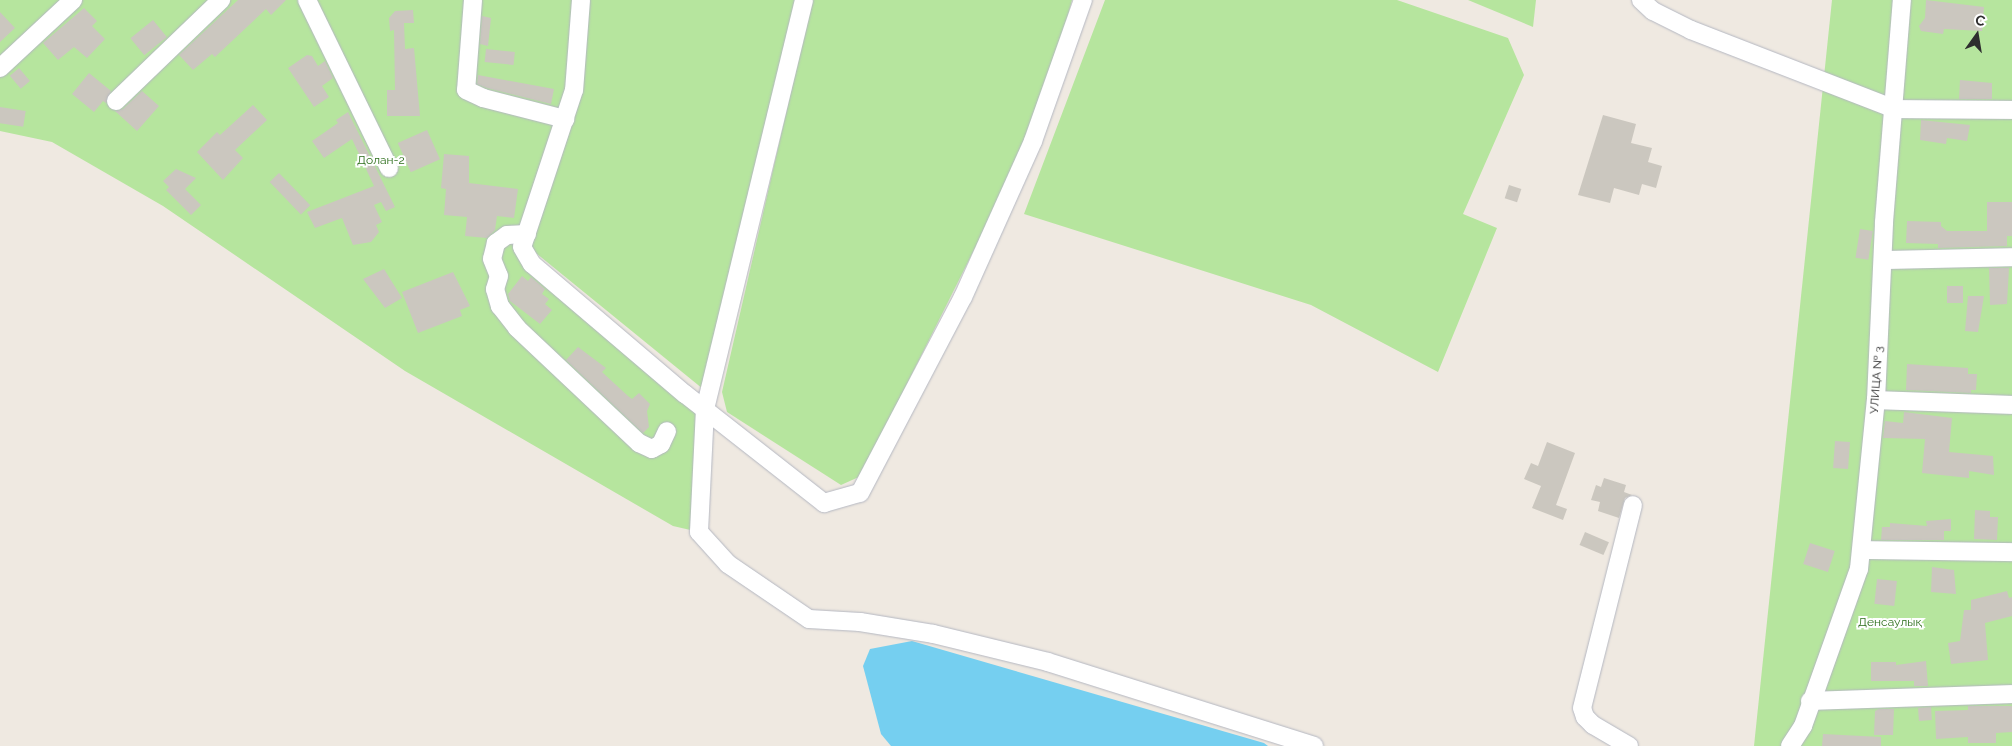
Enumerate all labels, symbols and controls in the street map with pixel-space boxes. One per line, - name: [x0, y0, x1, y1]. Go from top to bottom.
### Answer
- north arrow: [1952, 10, 2002, 60]
- text: С: [1974, 12, 1987, 29]
- park label: Долан-2: [357, 154, 405, 168]
- street label: УЛИЦА № 3: [1867, 345, 1887, 415]
- park label: Денсаулық: [1858, 616, 1922, 630]

